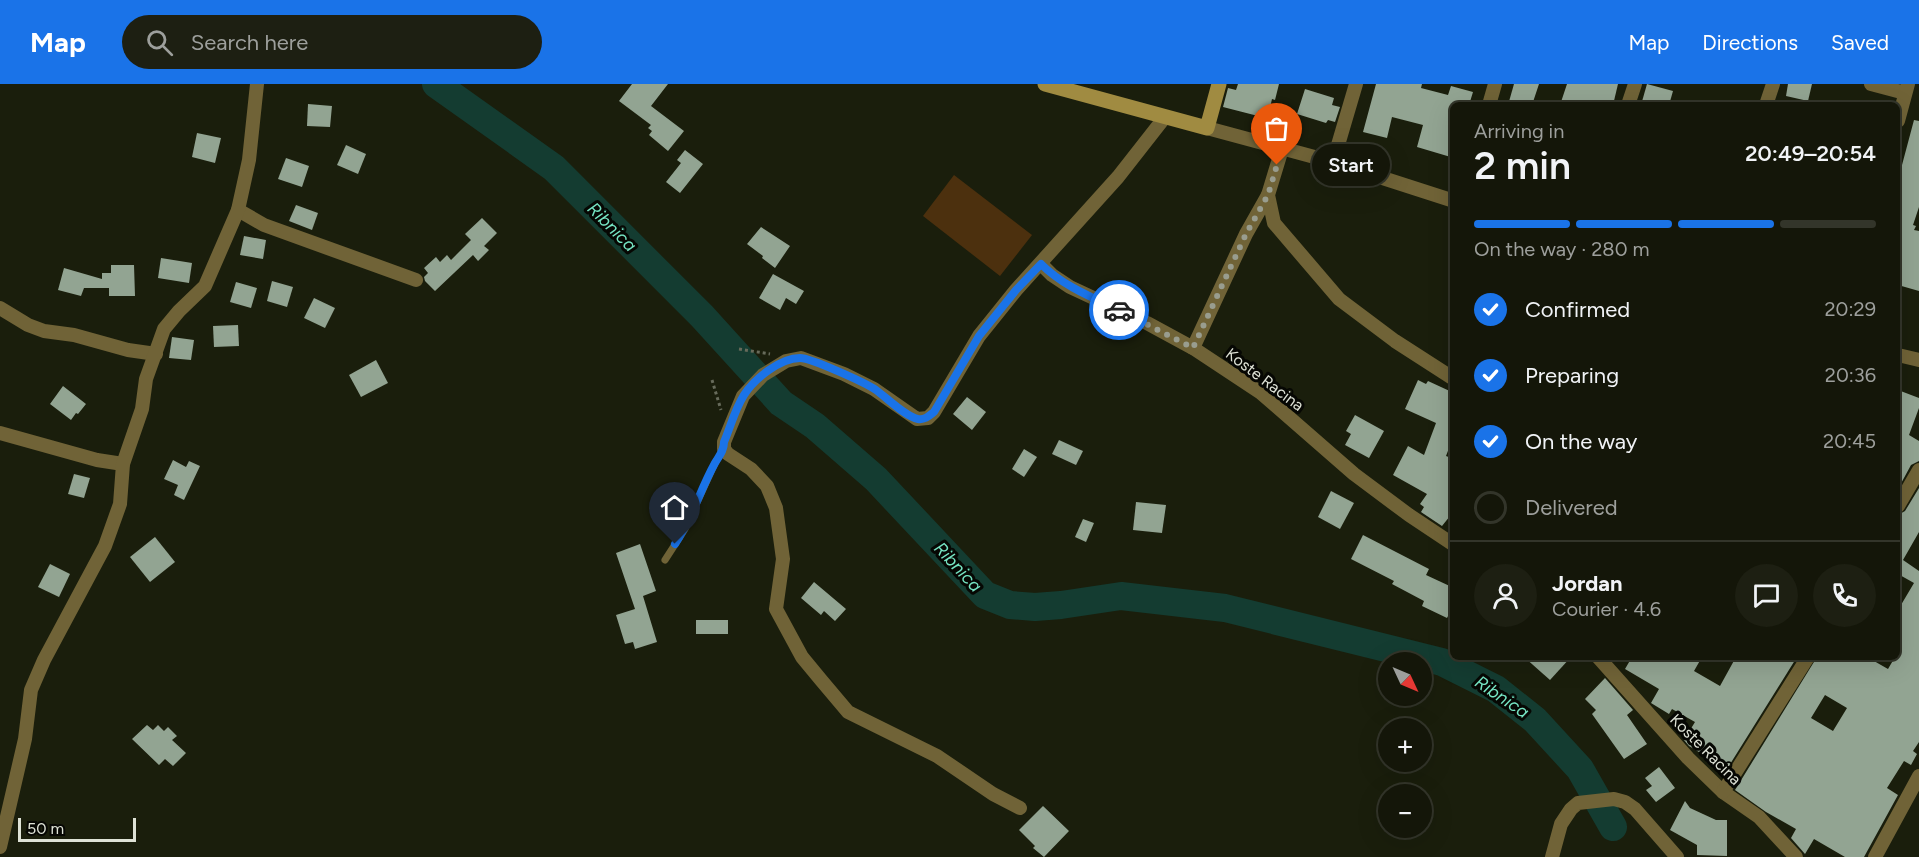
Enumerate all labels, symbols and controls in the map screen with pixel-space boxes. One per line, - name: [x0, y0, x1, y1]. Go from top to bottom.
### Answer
- search box: [122, 15, 542, 69]
- text: Map: [30, 25, 86, 59]
- icon: search: [143, 26, 176, 59]
- text: Search here: [191, 29, 308, 56]
- text: Map: [1628, 30, 1669, 55]
- text: Directions: [1702, 30, 1798, 55]
- text: Saved: [1831, 30, 1889, 55]
- pin: [1251, 103, 1302, 165]
- icon: bag: [1260, 112, 1293, 145]
- text: Arriving in: [1474, 119, 1564, 143]
- text: 20:49–20:54: [1745, 140, 1876, 167]
- text: 2 min: [1474, 142, 1571, 189]
- callout: Start: [1313, 144, 1391, 186]
- text: Start: [1328, 153, 1374, 177]
- water label: Ribnica: [583, 198, 642, 257]
- text: On the way · 280 m: [1474, 237, 1649, 261]
- courier: [1089, 280, 1149, 340]
- icon: check: [1474, 293, 1507, 326]
- icon: car: [1103, 294, 1136, 327]
- text: Confirmed: [1525, 296, 1630, 323]
- text: 20:29: [1824, 297, 1876, 321]
- street label: Koste Racina: [1222, 344, 1307, 415]
- icon: check: [1474, 359, 1507, 392]
- text: Preparing: [1525, 362, 1619, 389]
- text: 20:36: [1825, 363, 1876, 387]
- icon: check: [1474, 425, 1507, 458]
- text: On the way: [1525, 428, 1637, 455]
- text: 20:45: [1823, 429, 1876, 453]
- pin: [649, 482, 700, 544]
- icon: home: [658, 491, 691, 524]
- text: Delivered: [1525, 494, 1618, 521]
- water label: Ribnica: [929, 537, 987, 597]
- button: person: [1474, 564, 1537, 627]
- button: chat: [1735, 564, 1798, 627]
- button: phone: [1813, 564, 1876, 627]
- text: Jordan: [1552, 570, 1623, 597]
- text: Courier · 4.6: [1552, 597, 1661, 621]
- north arrow: [1378, 652, 1432, 706]
- map controls: [1378, 652, 1432, 838]
- water label: Ribnica: [1471, 671, 1534, 723]
- street label: Koste Racina: [1666, 710, 1745, 789]
- button: +: [1378, 718, 1432, 772]
- button: −: [1378, 784, 1432, 838]
- scale bar: [18, 815, 136, 842]
- text: 50 m: [27, 819, 64, 838]

